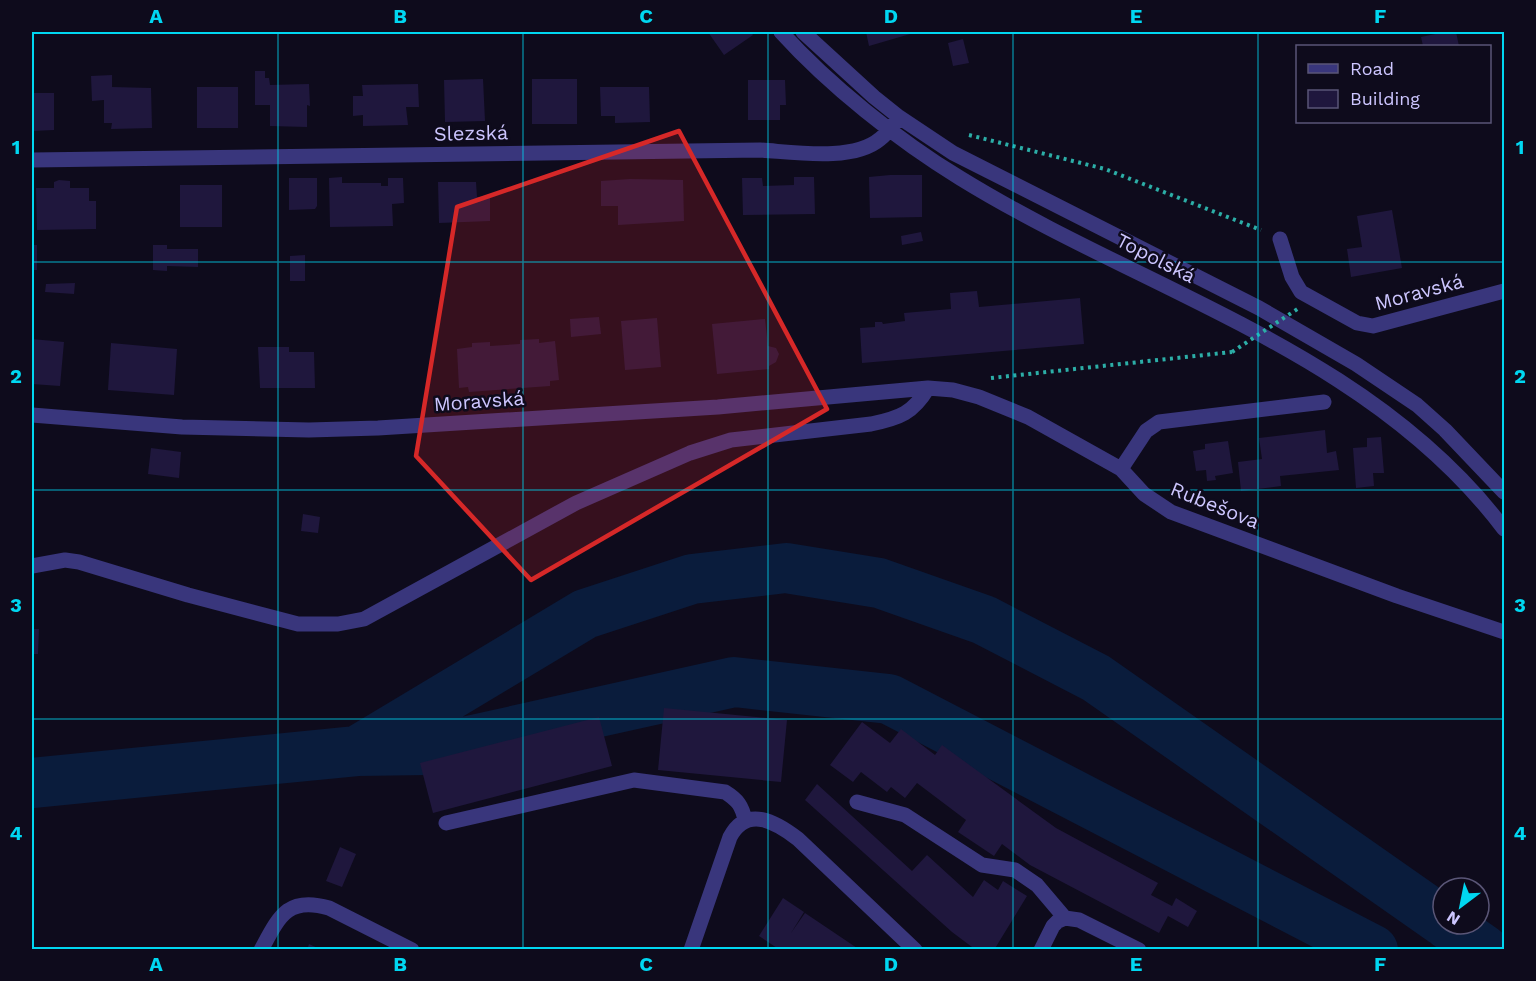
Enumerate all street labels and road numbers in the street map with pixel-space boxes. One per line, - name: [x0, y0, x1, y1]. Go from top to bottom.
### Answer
- street label: Slezská: [434, 120, 508, 146]
- street label: Topolská: [1112, 228, 1200, 288]
- street label: Moravská: [1372, 269, 1466, 315]
- street label: Moravská: [433, 386, 525, 416]
- street label: Rubešova: [1167, 476, 1263, 534]

